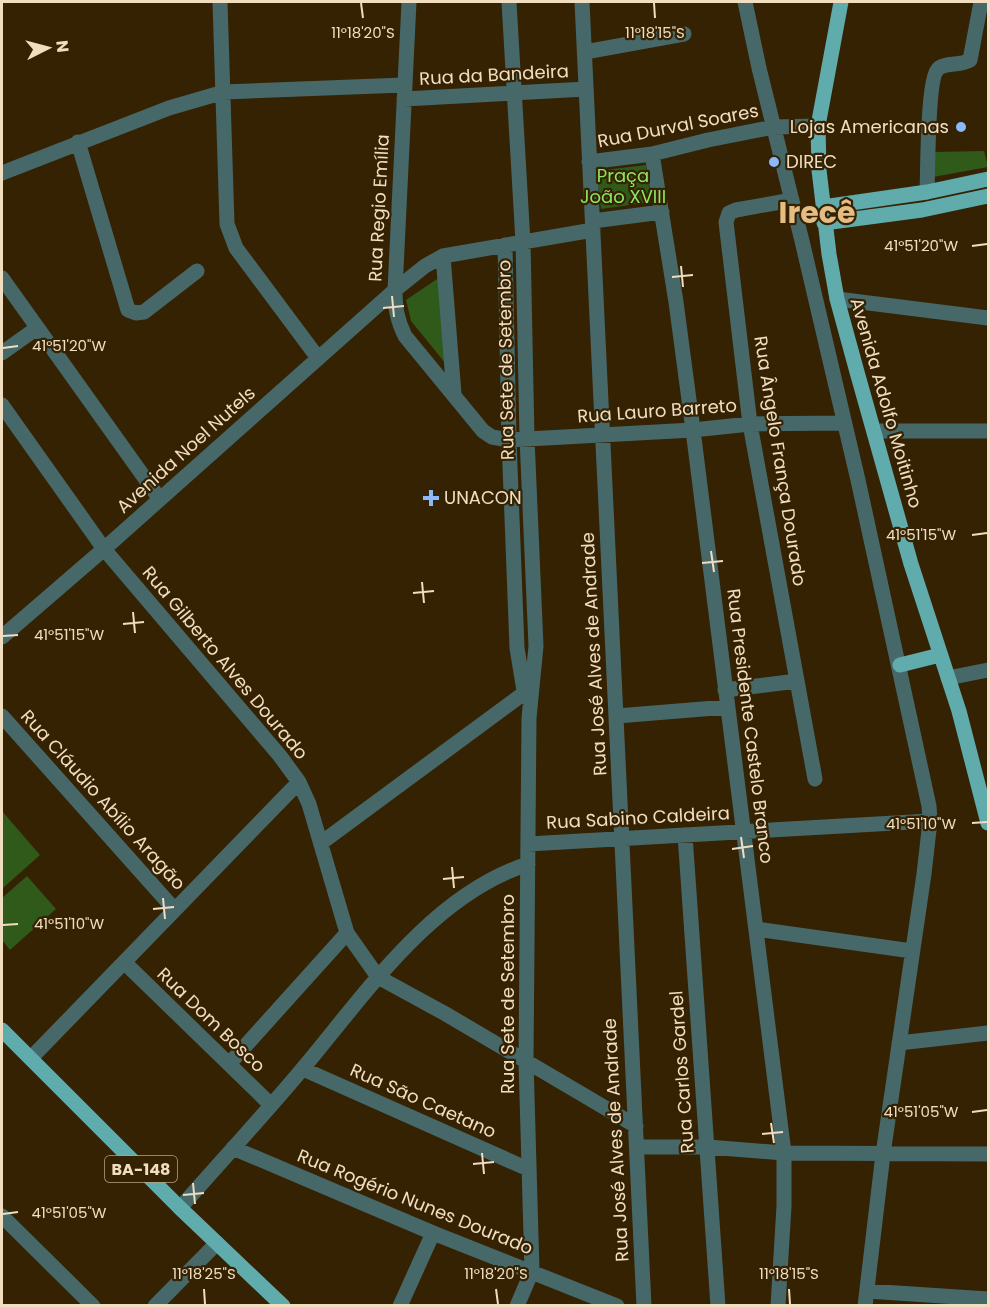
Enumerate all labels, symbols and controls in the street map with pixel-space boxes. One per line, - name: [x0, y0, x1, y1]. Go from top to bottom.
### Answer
- north arrow: [18, 18, 78, 78]
- text: 11°18'20"S: [331, 22, 395, 43]
- text: 11°18'15"S: [625, 22, 685, 43]
- text: N: [50, 39, 74, 54]
- street label: Rua da Bandeira: [418, 58, 570, 91]
- street label: Rua Durval Soares: [595, 98, 760, 153]
- place label: Lojas Americanas: [790, 114, 949, 139]
- marker: Lojas Americanas: [954, 120, 968, 134]
- street label: Rua Regio Emília: [362, 134, 395, 282]
- place label: DIREC: [786, 149, 837, 174]
- marker: DIREC: [767, 155, 781, 169]
- park label: Praça João XVIII: [580, 163, 666, 209]
- district label: Irecê: [779, 191, 855, 234]
- text: 41°51'20"W: [884, 235, 958, 256]
- street label: Rua Sete de Setembro: [491, 260, 520, 460]
- street label: Avenida Adolfo Moitinho: [844, 295, 929, 511]
- street label: Rua Ângelo França Dourado: [748, 334, 813, 588]
- text: 41°51'20"W: [32, 335, 106, 356]
- street label: Avenida Noel Nutels: [111, 381, 260, 519]
- street label: Rua Lauro Barreto: [576, 392, 738, 429]
- place label: UNACON: [444, 485, 522, 510]
- marker: UNACON: [422, 489, 440, 507]
- text: 41°51'15"W: [886, 524, 956, 545]
- street label: Rua José Alves de Andrade: [575, 532, 612, 777]
- street label: Rua Gilberto Alves Dourado: [137, 561, 314, 765]
- street label: Rua Presidente Castelo Branco: [721, 587, 780, 865]
- text: 41°51'15"W: [34, 624, 104, 645]
- street label: Rua Cláudio Abílio Aragão: [15, 704, 191, 895]
- street label: Rua Sabino Caldeira: [546, 800, 730, 835]
- text: 41°51'10"W: [886, 813, 956, 834]
- street label: Rua Sete de Setembro: [495, 894, 520, 1094]
- text: 41°51'10"W: [34, 913, 104, 934]
- street label: Rua Dom Bosco: [152, 962, 271, 1078]
- street label: Rua Carlos Gardel: [663, 990, 700, 1154]
- street label: Rua José Alves de Andrade: [597, 1018, 634, 1263]
- street label: Rua São Caetano: [346, 1057, 500, 1144]
- text: 41°51'05"W: [884, 1101, 959, 1122]
- street label: Rua Rogério Nunes Dourado: [294, 1143, 537, 1260]
- road number: BA-148: [105, 1156, 177, 1182]
- text: 41°51'05"W: [32, 1202, 107, 1223]
- text: 11°18'25"S: [172, 1263, 236, 1284]
- text: 11°18'20"S: [464, 1263, 528, 1284]
- text: 11°18'15"S: [759, 1263, 819, 1284]

